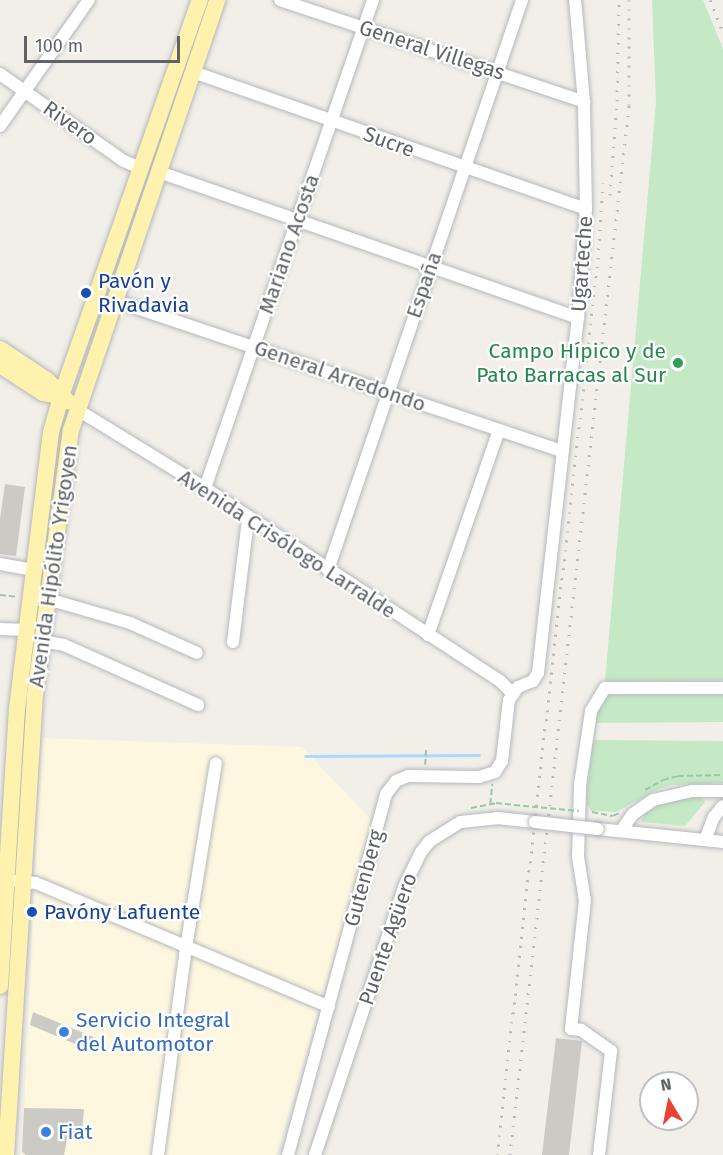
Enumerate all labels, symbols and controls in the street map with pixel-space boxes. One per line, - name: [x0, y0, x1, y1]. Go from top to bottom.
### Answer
- street label: General Villegas: [356, 15, 508, 85]
- scale bar: [27, 24, 183, 62]
- text: 100 m: [35, 35, 83, 57]
- street label: Rivero: [38, 95, 102, 151]
- street label: Sucre: [360, 121, 418, 163]
- street label: Mariano Acosta: [253, 171, 325, 317]
- street label: Ugarteche: [566, 215, 598, 313]
- street label: España: [401, 249, 447, 321]
- place label: Pavón y Rivadavia: [98, 268, 189, 318]
- marker: Pavón y Rivadavia: [79, 286, 93, 300]
- street label: General Arredondo: [251, 335, 429, 417]
- place label: Campo Hípico y de Pato Barracas al Sur: [476, 338, 666, 388]
- marker: Campo Hípico y de Pato Barracas al Sur: [671, 356, 685, 370]
- street label: Avenida Hipólito Yrigoyen: [23, 443, 83, 689]
- street label: Avenida Crisólogo Larralde: [174, 464, 400, 624]
- street label: Gutenberg: [339, 827, 389, 929]
- street label: Puente Agüero: [354, 870, 422, 1008]
- place label: Pavóny Lafuente: [44, 899, 200, 925]
- marker: Pavóny Lafuente: [25, 905, 39, 919]
- place label: Servicio Integral del Automotor: [76, 1007, 230, 1057]
- marker: Servicio Integral del Automotor: [57, 1025, 71, 1039]
- north arrow: [639, 1071, 699, 1131]
- text: N: [659, 1074, 673, 1095]
- place label: Fiat: [58, 1119, 93, 1145]
- marker: Fiat: [39, 1125, 53, 1139]

